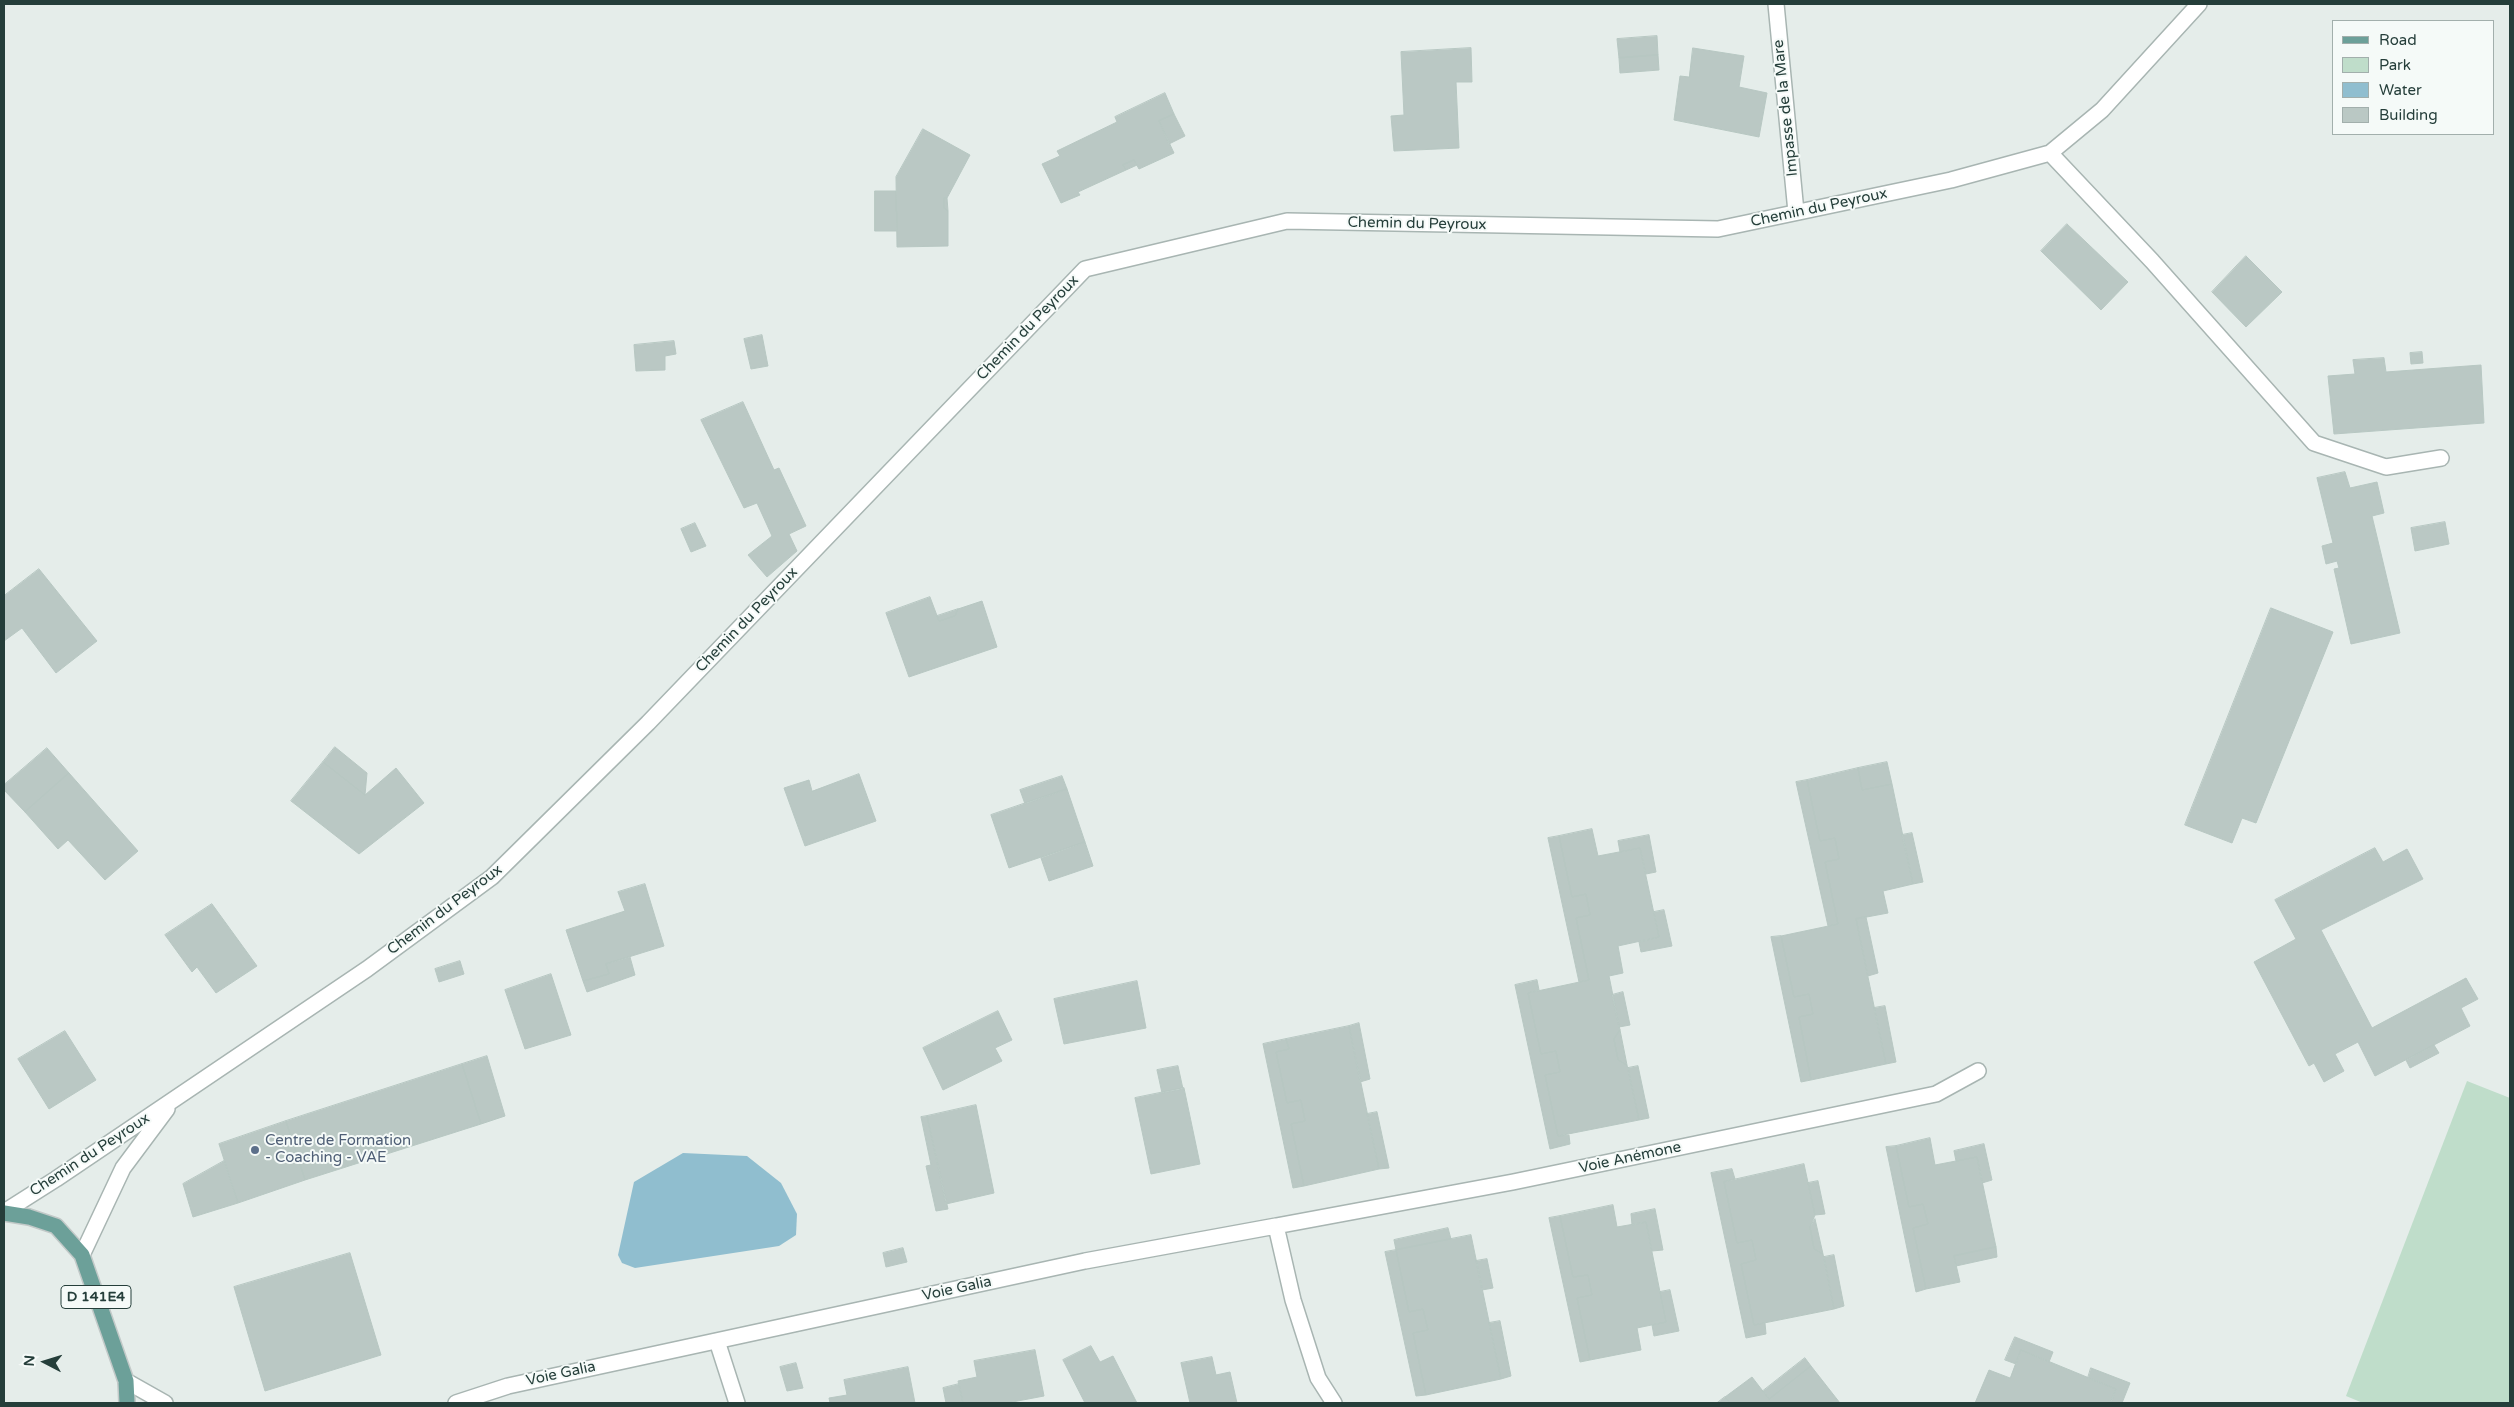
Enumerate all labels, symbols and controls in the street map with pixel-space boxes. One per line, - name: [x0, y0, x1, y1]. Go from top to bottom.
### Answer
- legend: [2332, 20, 2494, 135]
- text: Road: [2379, 31, 2417, 49]
- street label: Impasse de la Mare: [1770, 39, 1802, 177]
- text: Park: [2379, 56, 2411, 74]
- text: Water: [2379, 81, 2422, 99]
- text: Building: [2379, 106, 2438, 124]
- street label: Chemin du Peyroux: [1749, 185, 1889, 231]
- street label: Chemin du Peyroux: [1347, 214, 1487, 234]
- street label: Chemin du Peyroux: [973, 272, 1083, 384]
- street label: Chemin du Peyroux: [692, 564, 802, 676]
- street label: Chemin du Peyroux: [384, 861, 506, 959]
- street label: Chemin du Peyroux: [27, 1110, 153, 1200]
- place label: Centre de Formation - Coaching - VAE: [265, 1132, 411, 1167]
- street label: Voie Anémone: [1577, 1138, 1683, 1178]
- marker: Centre de Formation - Coaching - VAE: [249, 1144, 261, 1156]
- street label: Voie Galia: [921, 1273, 993, 1305]
- road number: D 141E4: [61, 1285, 131, 1308]
- north arrow: [20, 1337, 70, 1387]
- text: N: [21, 1354, 39, 1367]
- street label: Voie Galia: [525, 1358, 597, 1390]

